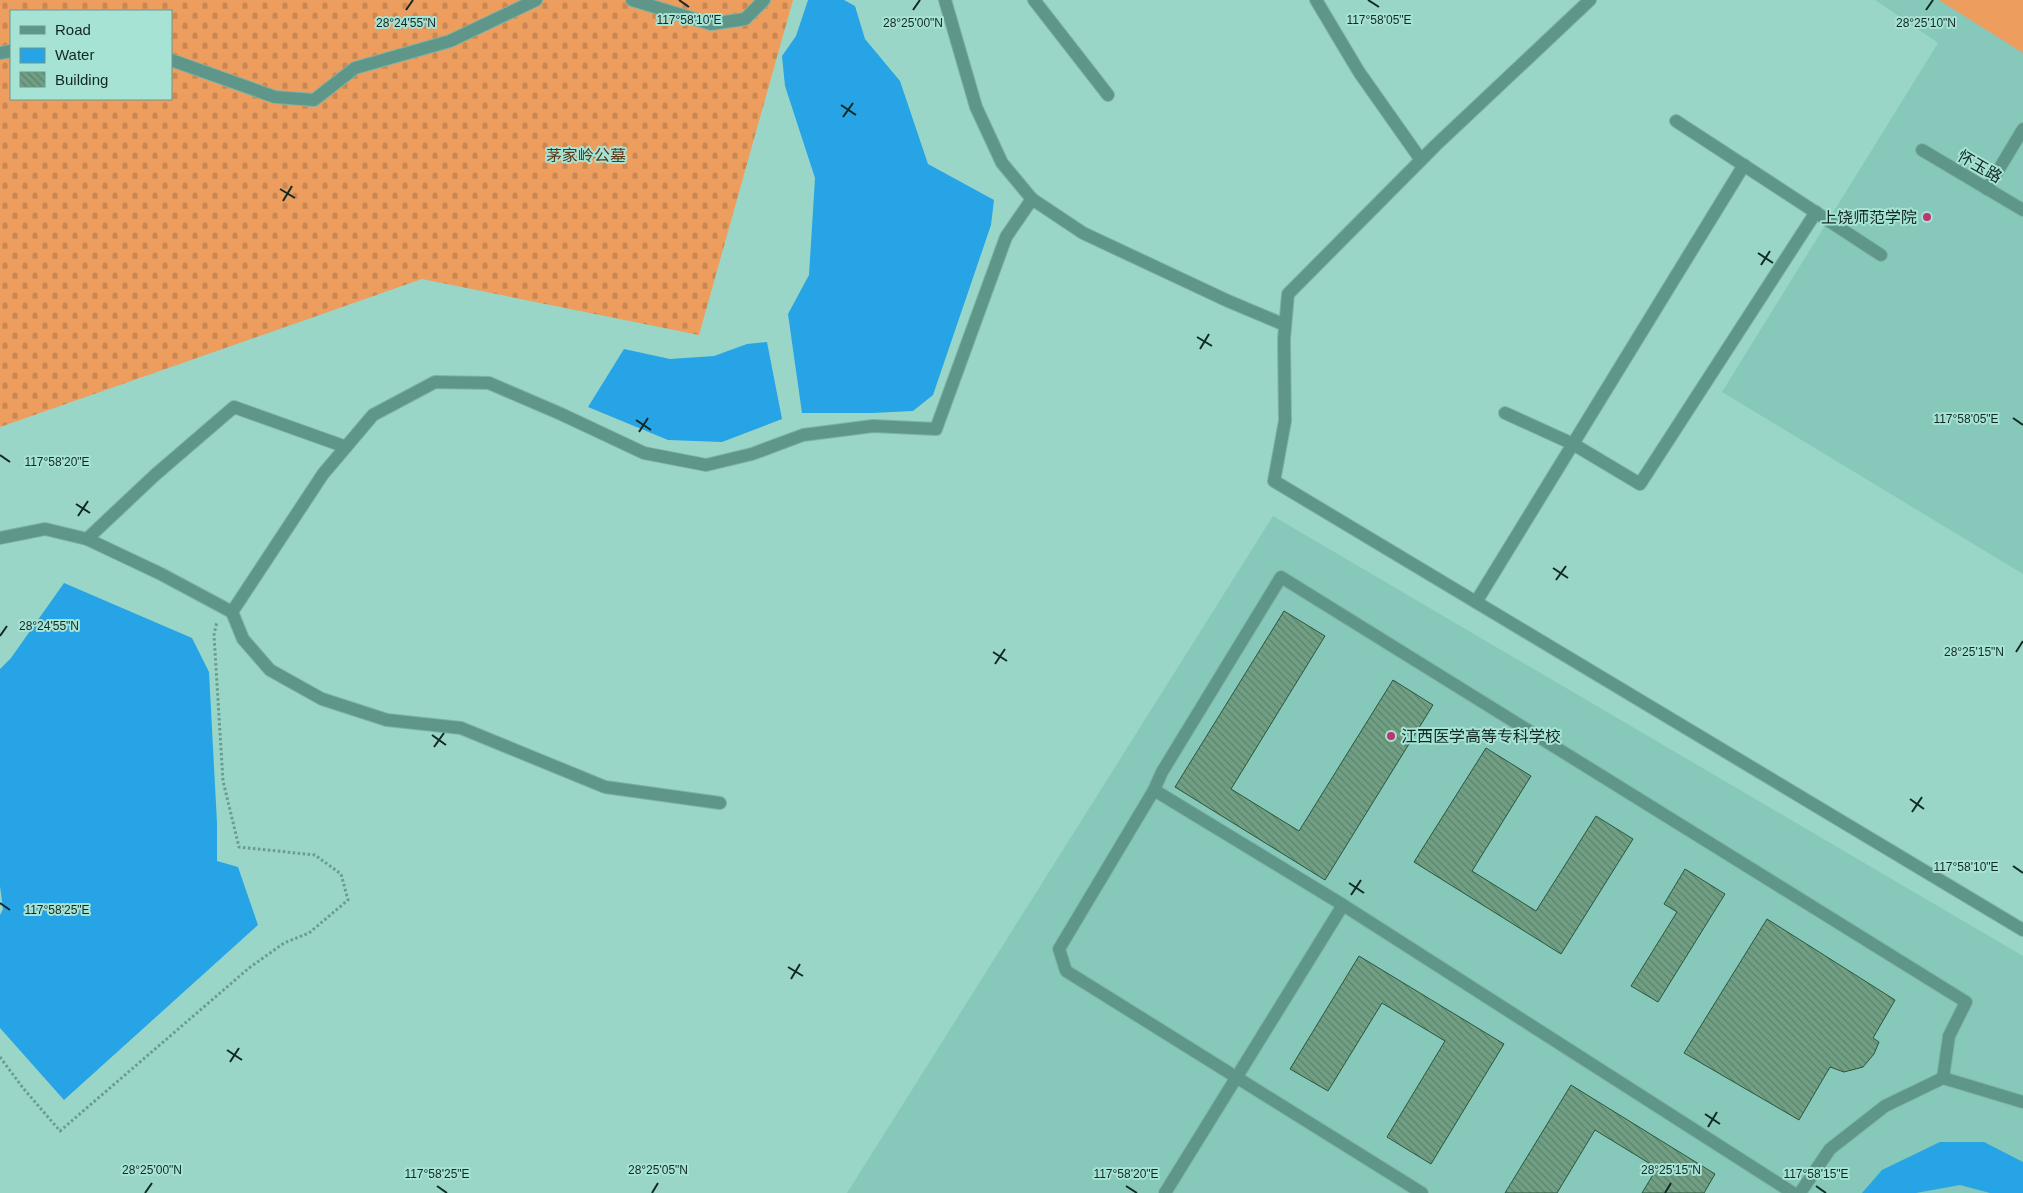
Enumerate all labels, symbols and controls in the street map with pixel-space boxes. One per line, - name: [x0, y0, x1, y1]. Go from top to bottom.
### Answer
- legend: [10, 10, 172, 100]
- text: 117°58'10"E: [656, 13, 722, 27]
- text: 117°58'05"E: [1346, 13, 1412, 27]
- text: 28°24'55"N: [376, 16, 436, 30]
- text: 28°25'00"N: [883, 16, 943, 30]
- text: 28°25'10"N: [1896, 16, 1956, 30]
- text: Road: [55, 21, 91, 38]
- text: Water: [55, 46, 94, 63]
- text: Building: [55, 71, 108, 88]
- park label: 茅家岭公墓: [546, 147, 626, 164]
- street label: 怀玉路: [1955, 147, 2005, 186]
- place label: 上饶师范学院: [1821, 209, 1917, 226]
- marker: 上饶师范学院: [1921, 211, 1933, 223]
- text: 117°58'05"E: [1933, 412, 1999, 426]
- text: 117°58'20"E: [24, 455, 90, 469]
- text: 28°24'55"N: [19, 619, 79, 633]
- text: 28°25'15"N: [1944, 645, 2004, 659]
- place label: 江西医学高等专科学校: [1401, 728, 1561, 745]
- marker: 江西医学高等专科学校: [1385, 730, 1397, 742]
- text: 117°58'10"E: [1933, 860, 1999, 874]
- text: 117°58'25"E: [24, 903, 90, 917]
- text: 28°25'00"N: [122, 1163, 182, 1177]
- text: 28°25'05"N: [628, 1163, 688, 1177]
- text: 28°25'15"N: [1641, 1163, 1701, 1177]
- text: 117°58'25"E: [404, 1167, 470, 1181]
- text: 117°58'20"E: [1093, 1167, 1159, 1181]
- text: 117°58'15"E: [1783, 1167, 1849, 1181]

